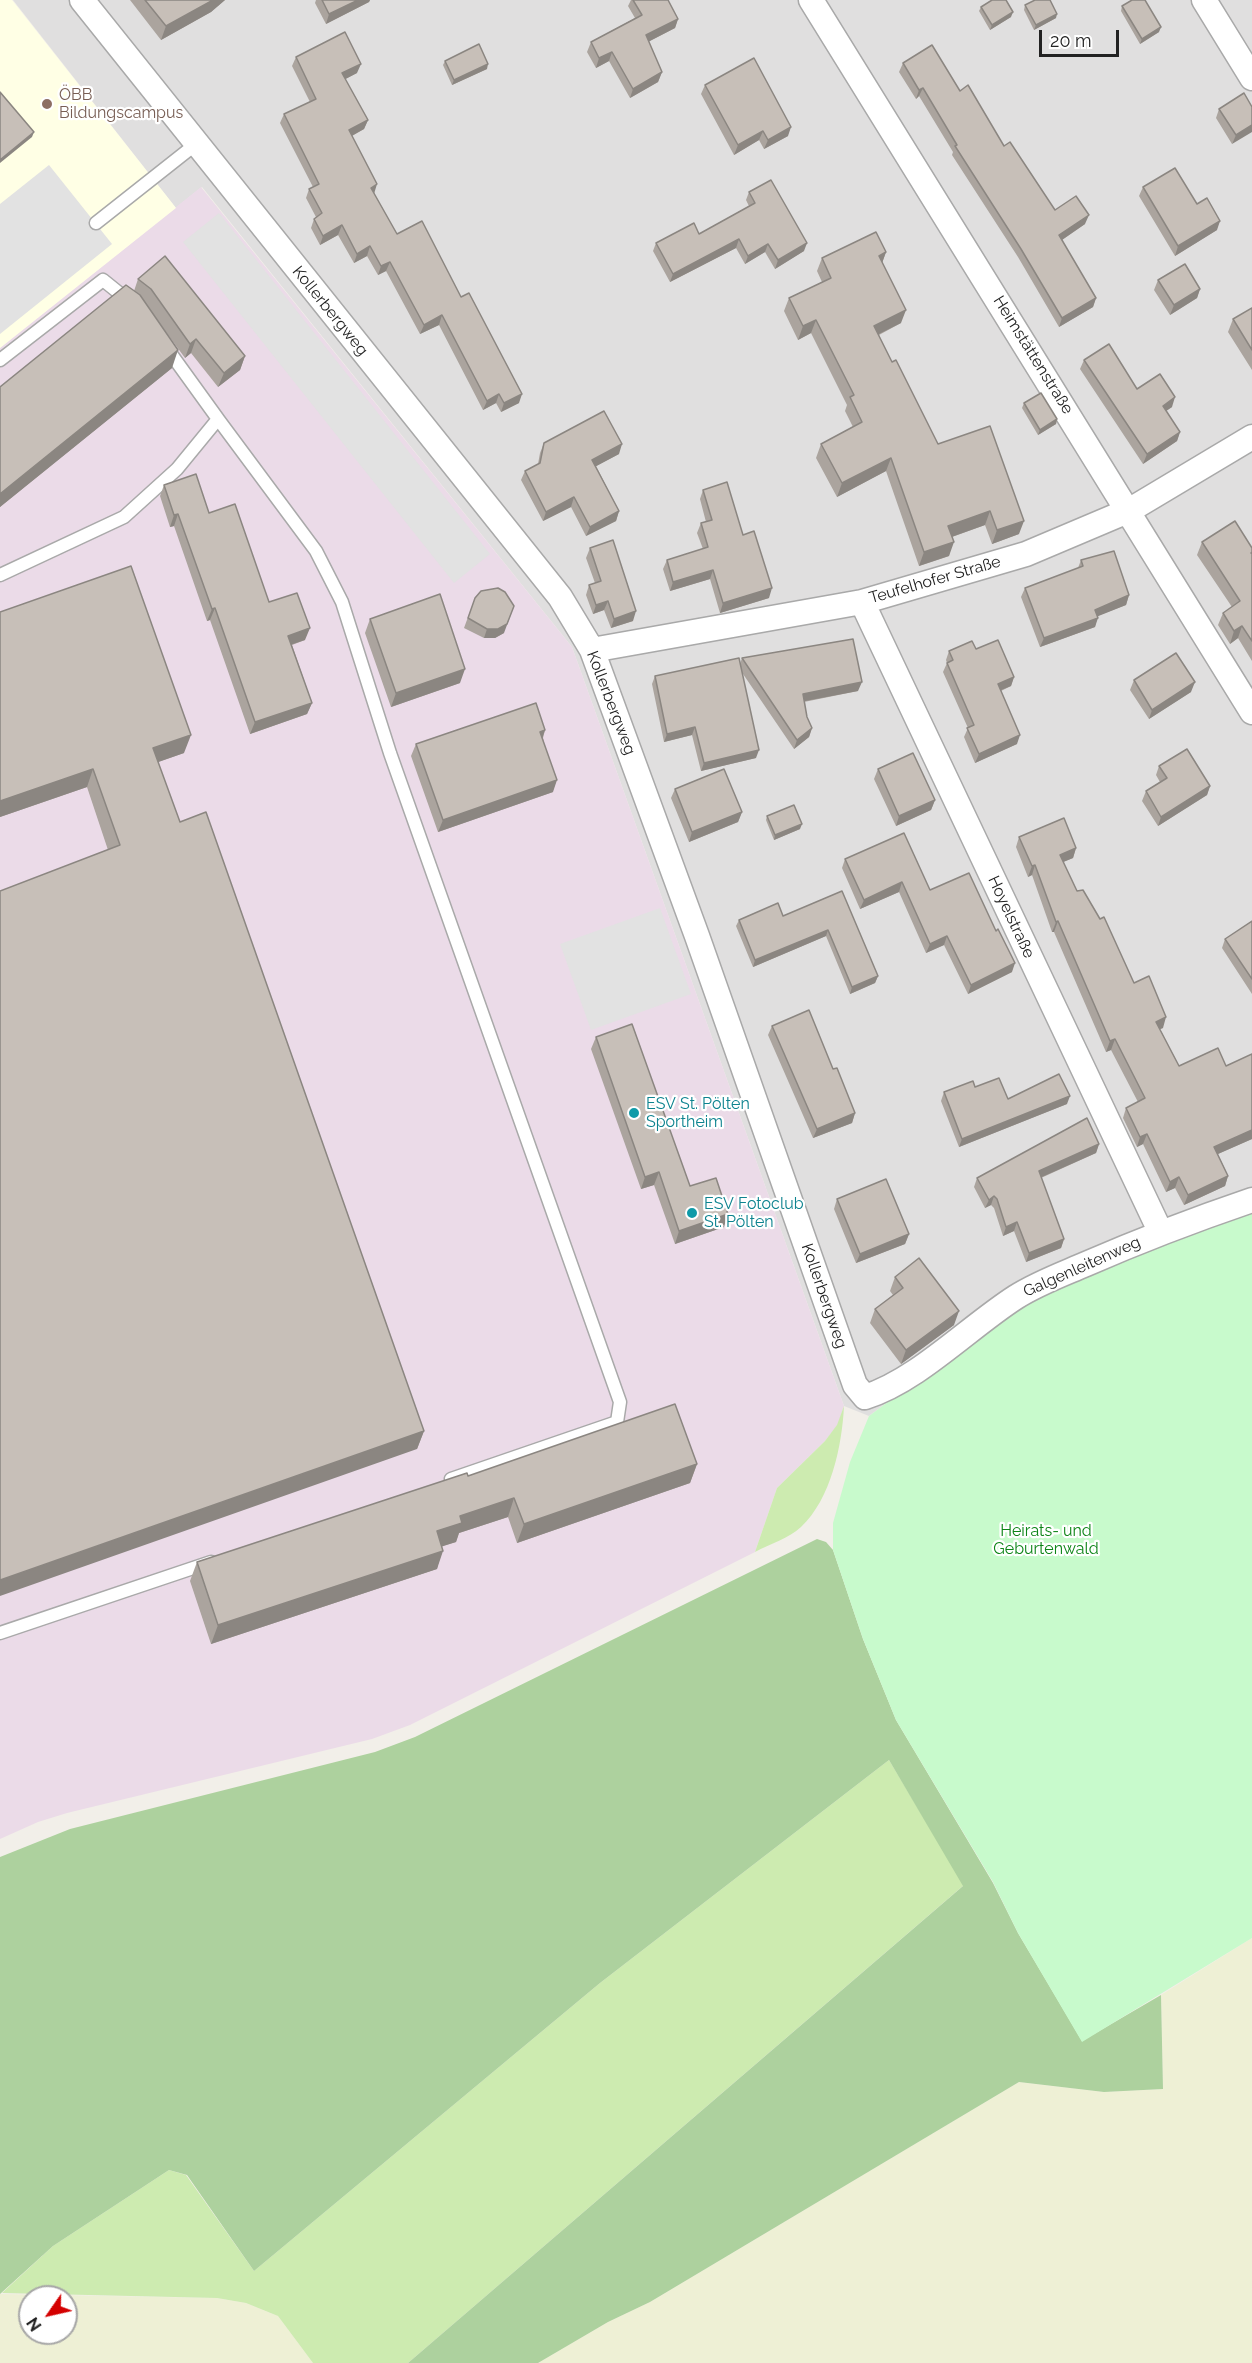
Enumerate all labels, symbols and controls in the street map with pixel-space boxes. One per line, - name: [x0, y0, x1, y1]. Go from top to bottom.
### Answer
- scale bar: [1042, 18, 1122, 56]
- text: 20 m: [1050, 30, 1092, 51]
- place label: ÖBB Bildungscampus: [59, 85, 183, 123]
- marker: ÖBB Bildungscampus: [40, 97, 54, 111]
- street label: Kollerbergweg: [288, 262, 372, 360]
- street label: Heimstättenstraße: [989, 292, 1077, 418]
- street label: Teufelhofer Straße: [867, 552, 1003, 608]
- street label: Kollerbergweg: [582, 648, 640, 758]
- street label: Hoyelstraße: [984, 873, 1038, 961]
- place label: ESV St. Pölten Sportheim: [646, 1094, 750, 1132]
- marker: ESV St. Pölten Sportheim: [627, 1106, 641, 1120]
- place label: ESV Fotoclub St. Pölten: [704, 1194, 804, 1232]
- marker: ESV Fotoclub St. Pölten: [685, 1206, 699, 1220]
- street label: Galgenleitenweg: [1020, 1233, 1144, 1301]
- street label: Kollerbergweg: [797, 1241, 851, 1351]
- park label: Heirats- und Geburtenwald: [993, 1521, 1099, 1559]
- north arrow: [18, 2285, 78, 2345]
- text: N: [23, 2314, 46, 2335]

